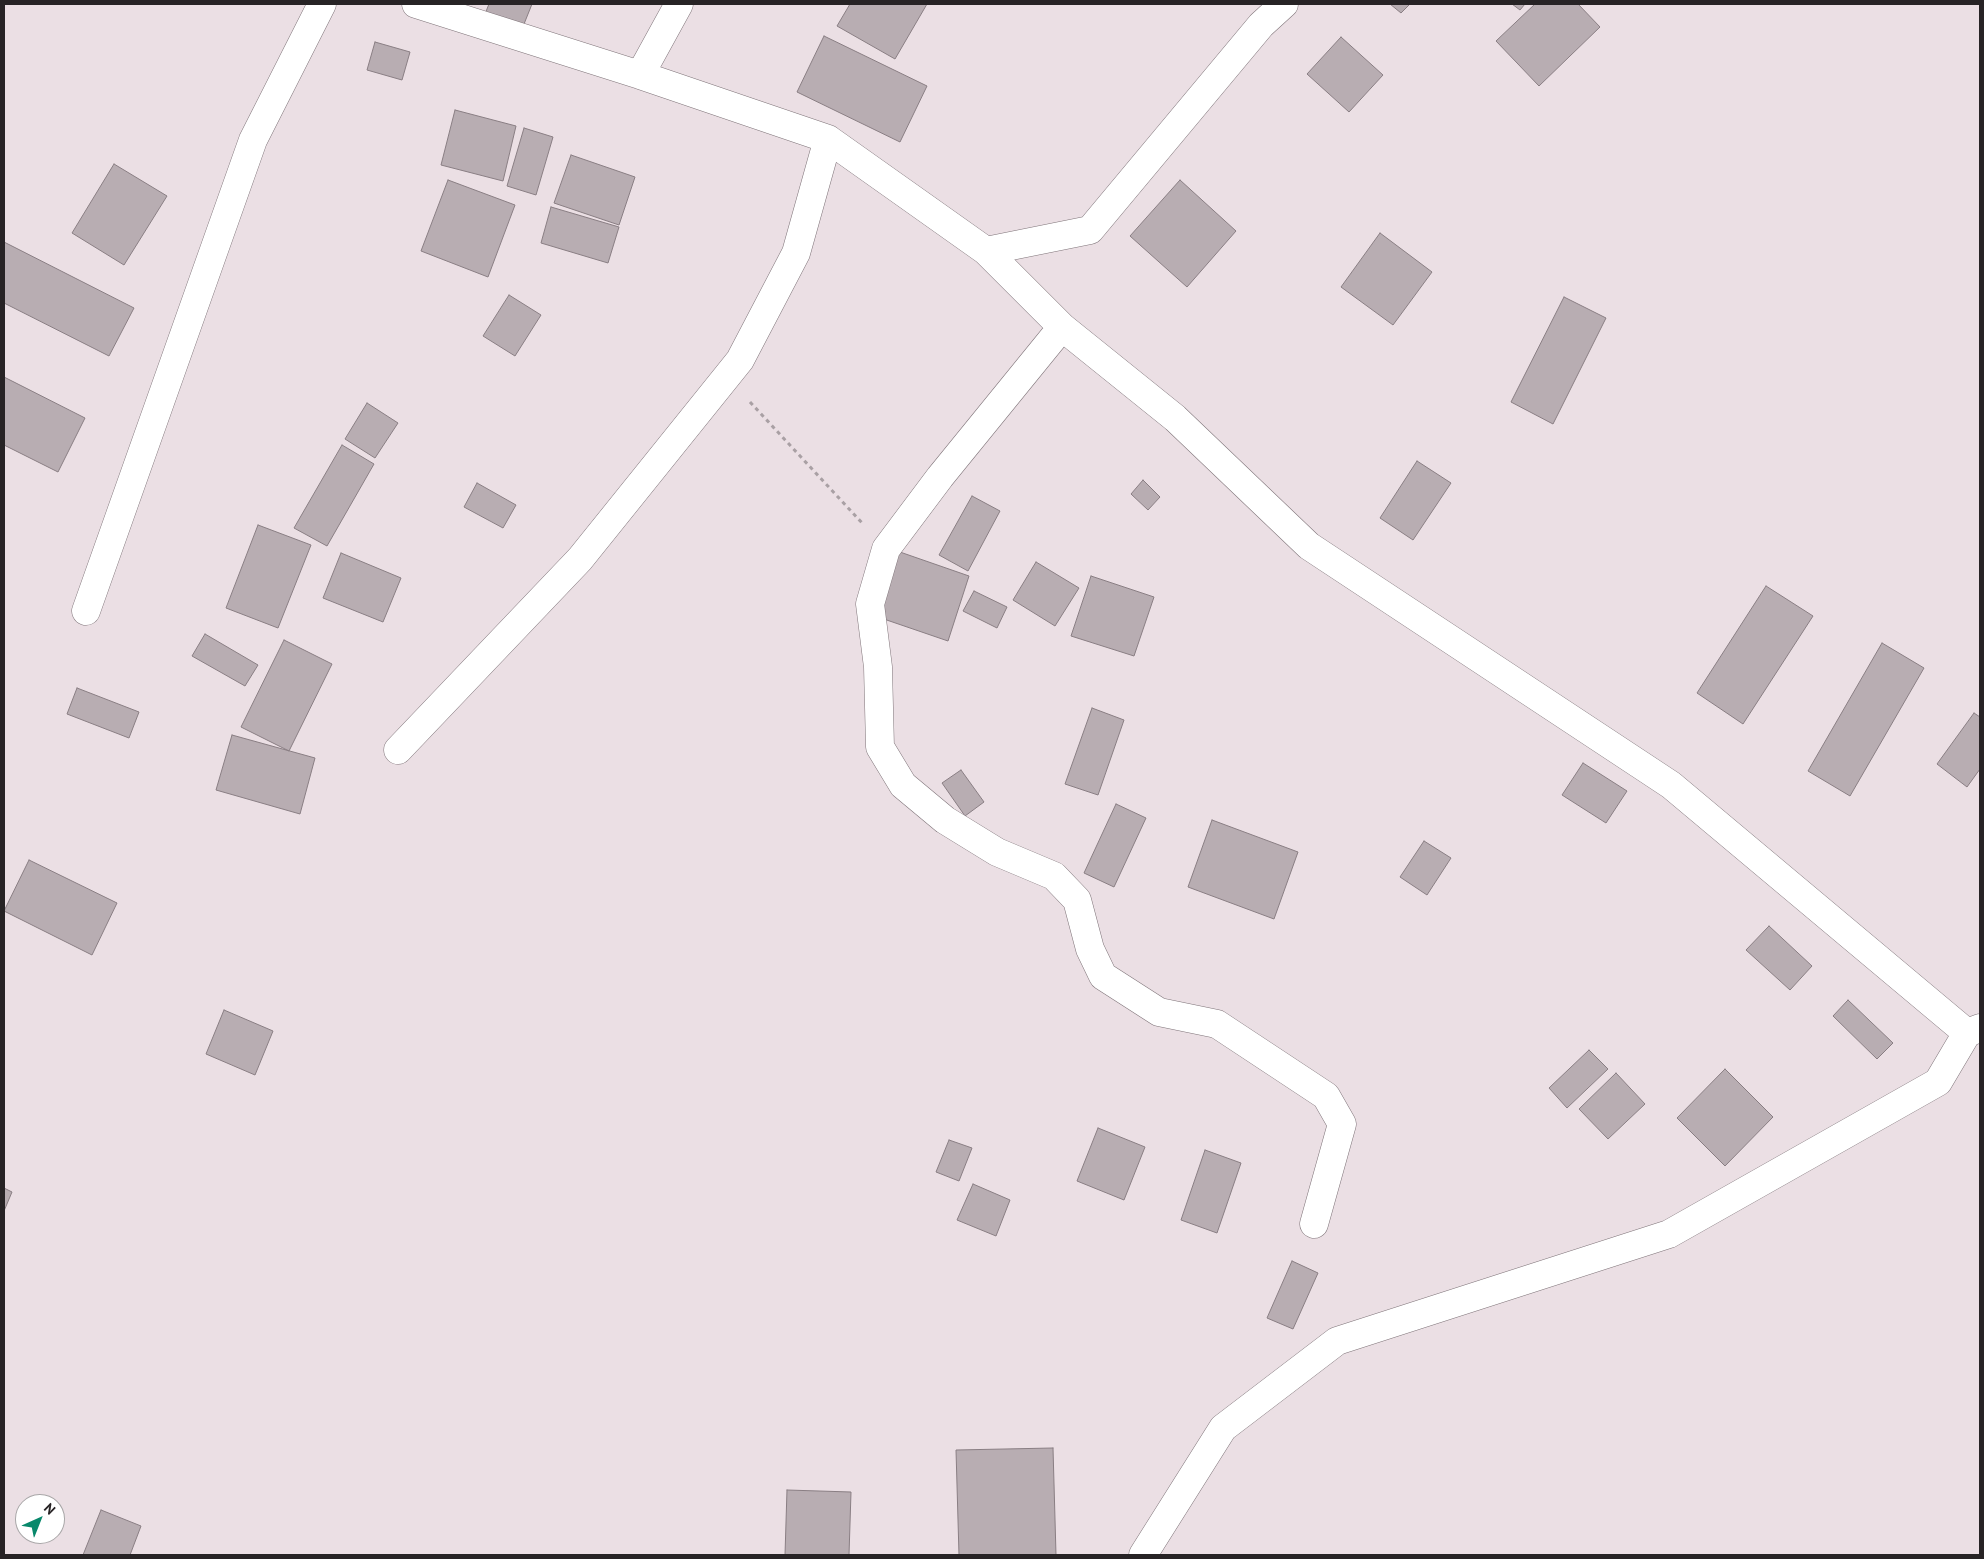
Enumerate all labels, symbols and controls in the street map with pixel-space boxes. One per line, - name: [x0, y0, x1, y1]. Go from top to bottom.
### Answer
- north arrow: [15, 1494, 65, 1544]
- text: N: [40, 1499, 59, 1519]

